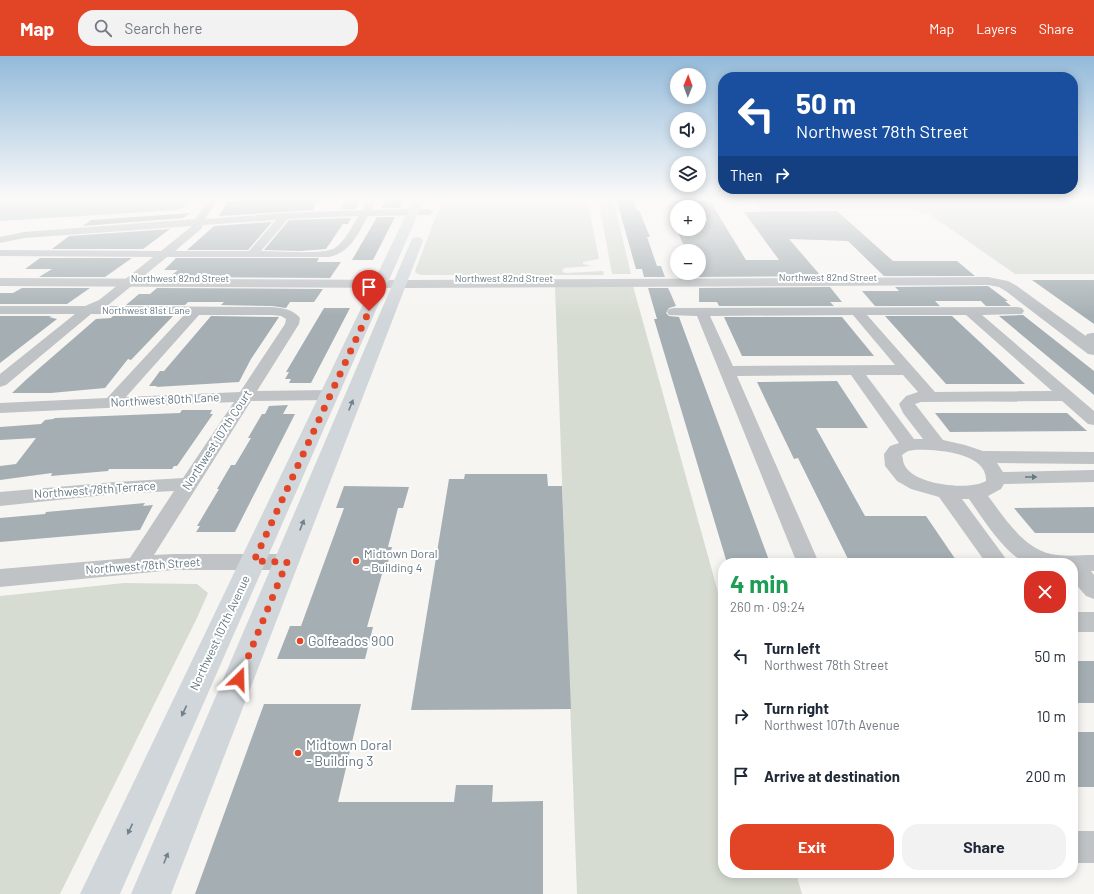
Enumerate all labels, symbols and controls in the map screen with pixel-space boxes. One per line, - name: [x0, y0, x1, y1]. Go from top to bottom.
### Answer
- search box: [78, 10, 358, 46]
- text: Map: [20, 17, 54, 40]
- icon: search: [92, 17, 114, 39]
- text: Search here: [124, 19, 202, 37]
- text: Map: [929, 20, 954, 37]
- text: Layers: [976, 20, 1017, 37]
- text: Share: [1039, 20, 1074, 37]
- north arrow: [670, 68, 706, 104]
- map controls: [670, 68, 706, 280]
- text: 50 m: [796, 86, 856, 120]
- icon: left: [730, 88, 782, 140]
- button: sound: [670, 112, 706, 148]
- text: Northwest 78th Street: [796, 120, 969, 142]
- button: layers: [670, 156, 706, 192]
- icon: right: [771, 164, 793, 186]
- text: Then: [730, 166, 763, 184]
- button: +: [670, 200, 706, 236]
- button: −: [670, 244, 706, 280]
- pin: [352, 270, 386, 311]
- street label: Northwest 82nd Street: [779, 271, 878, 283]
- street label: Northwest 82nd Street: [131, 272, 230, 284]
- street label: Northwest 82nd Street: [455, 272, 554, 284]
- icon: arrive: [358, 276, 380, 298]
- street label: Northwest 81st Lane: [102, 304, 190, 316]
- street label: Northwest 107th Court: [179, 387, 254, 492]
- street label: Northwest 80th Lane: [110, 389, 220, 409]
- one-way arrow: [348, 398, 354, 410]
- one-way arrow: [1025, 474, 1038, 480]
- street label: Northwest 78th Terrace: [33, 478, 156, 500]
- one-way arrow: [299, 520, 305, 531]
- place label: Midtown Doral - Building 4: [364, 546, 437, 574]
- street label: Northwest 78th Street: [85, 554, 201, 576]
- marker: Midtown Doral - Building 4: [351, 556, 361, 566]
- text: 4 min: [730, 569, 789, 598]
- button: close: [1024, 571, 1066, 613]
- street label: Northwest 107th Avenue: [186, 573, 252, 692]
- text: 260 m · 09:24: [730, 599, 805, 615]
- place label: Golfeados 900: [308, 632, 394, 649]
- marker: Golfeados 900: [295, 636, 305, 646]
- text: Turn left: [764, 639, 820, 657]
- icon: left: [730, 645, 752, 667]
- text: 50 m: [1034, 647, 1066, 665]
- text: Northwest 78th Street: [764, 657, 889, 673]
- position arrow: [218, 658, 260, 700]
- text: Turn right: [764, 699, 829, 717]
- one-way arrow: [181, 705, 187, 716]
- icon: right: [730, 705, 752, 727]
- text: 10 m: [1037, 707, 1066, 725]
- text: Northwest 107th Avenue: [764, 717, 900, 733]
- place label: Midtown Doral - Building 3: [306, 736, 392, 769]
- marker: Midtown Doral - Building 3: [293, 748, 303, 758]
- icon: arrive: [730, 765, 752, 787]
- text: Arrive at destination: [764, 767, 900, 785]
- text: 200 m: [1026, 767, 1066, 785]
- one-way arrow: [127, 823, 133, 835]
- button: Exit: [730, 824, 894, 870]
- button: Share: [902, 824, 1066, 870]
- one-way arrow: [163, 851, 169, 863]

